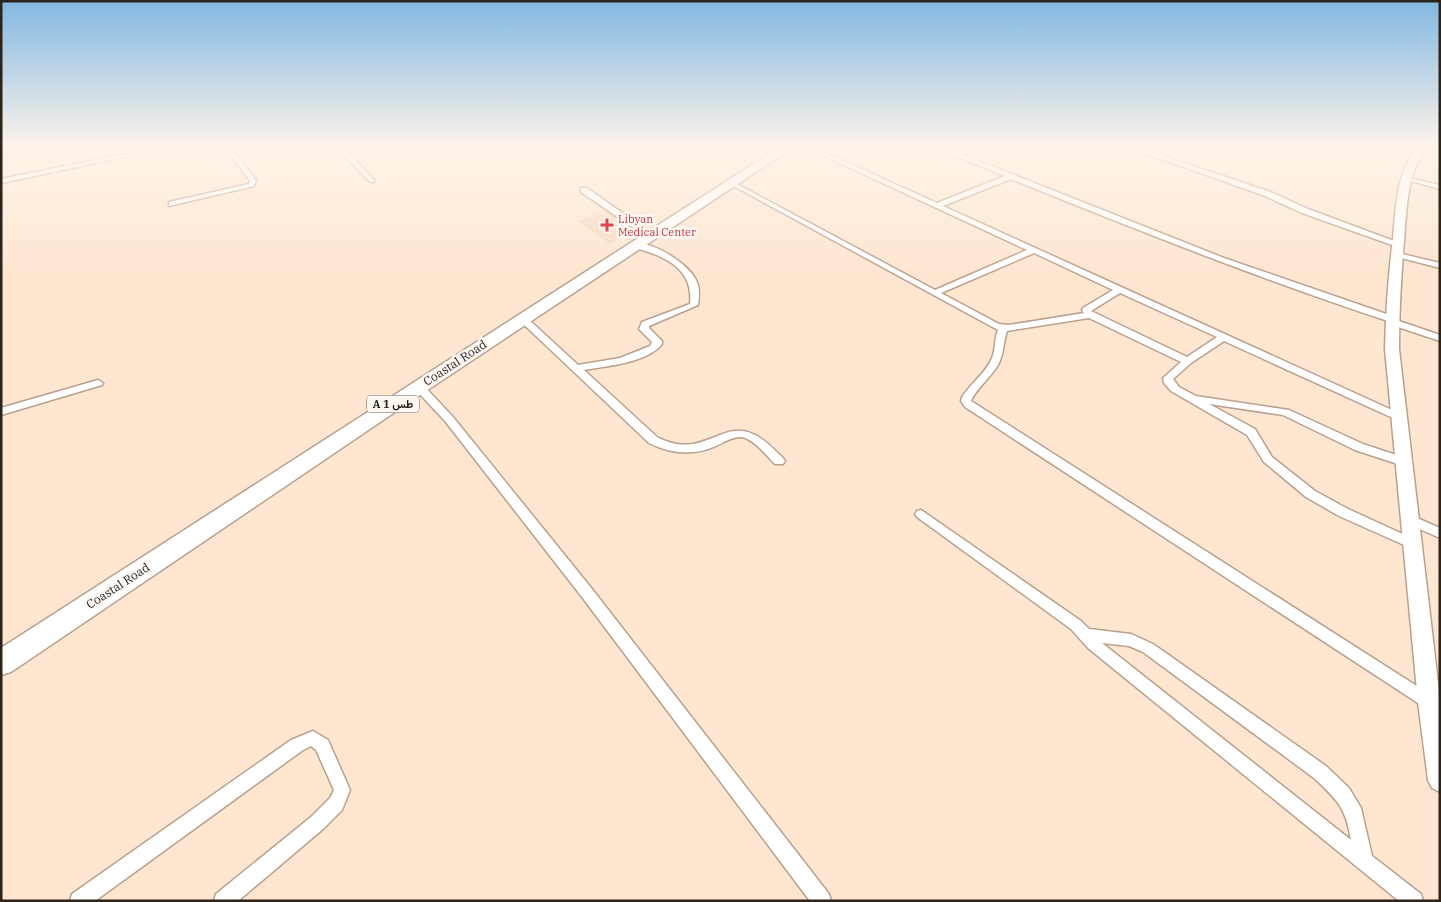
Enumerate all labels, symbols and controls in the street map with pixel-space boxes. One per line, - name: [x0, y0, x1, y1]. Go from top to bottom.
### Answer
- place label: Libyan Medical Center: [618, 212, 696, 239]
- marker: Libyan Medical Center: [600, 218, 614, 232]
- street label: Coastal Road: [420, 336, 489, 389]
- road number: A 1 طس: [367, 396, 419, 412]
- street label: Coastal Road: [83, 559, 152, 612]

